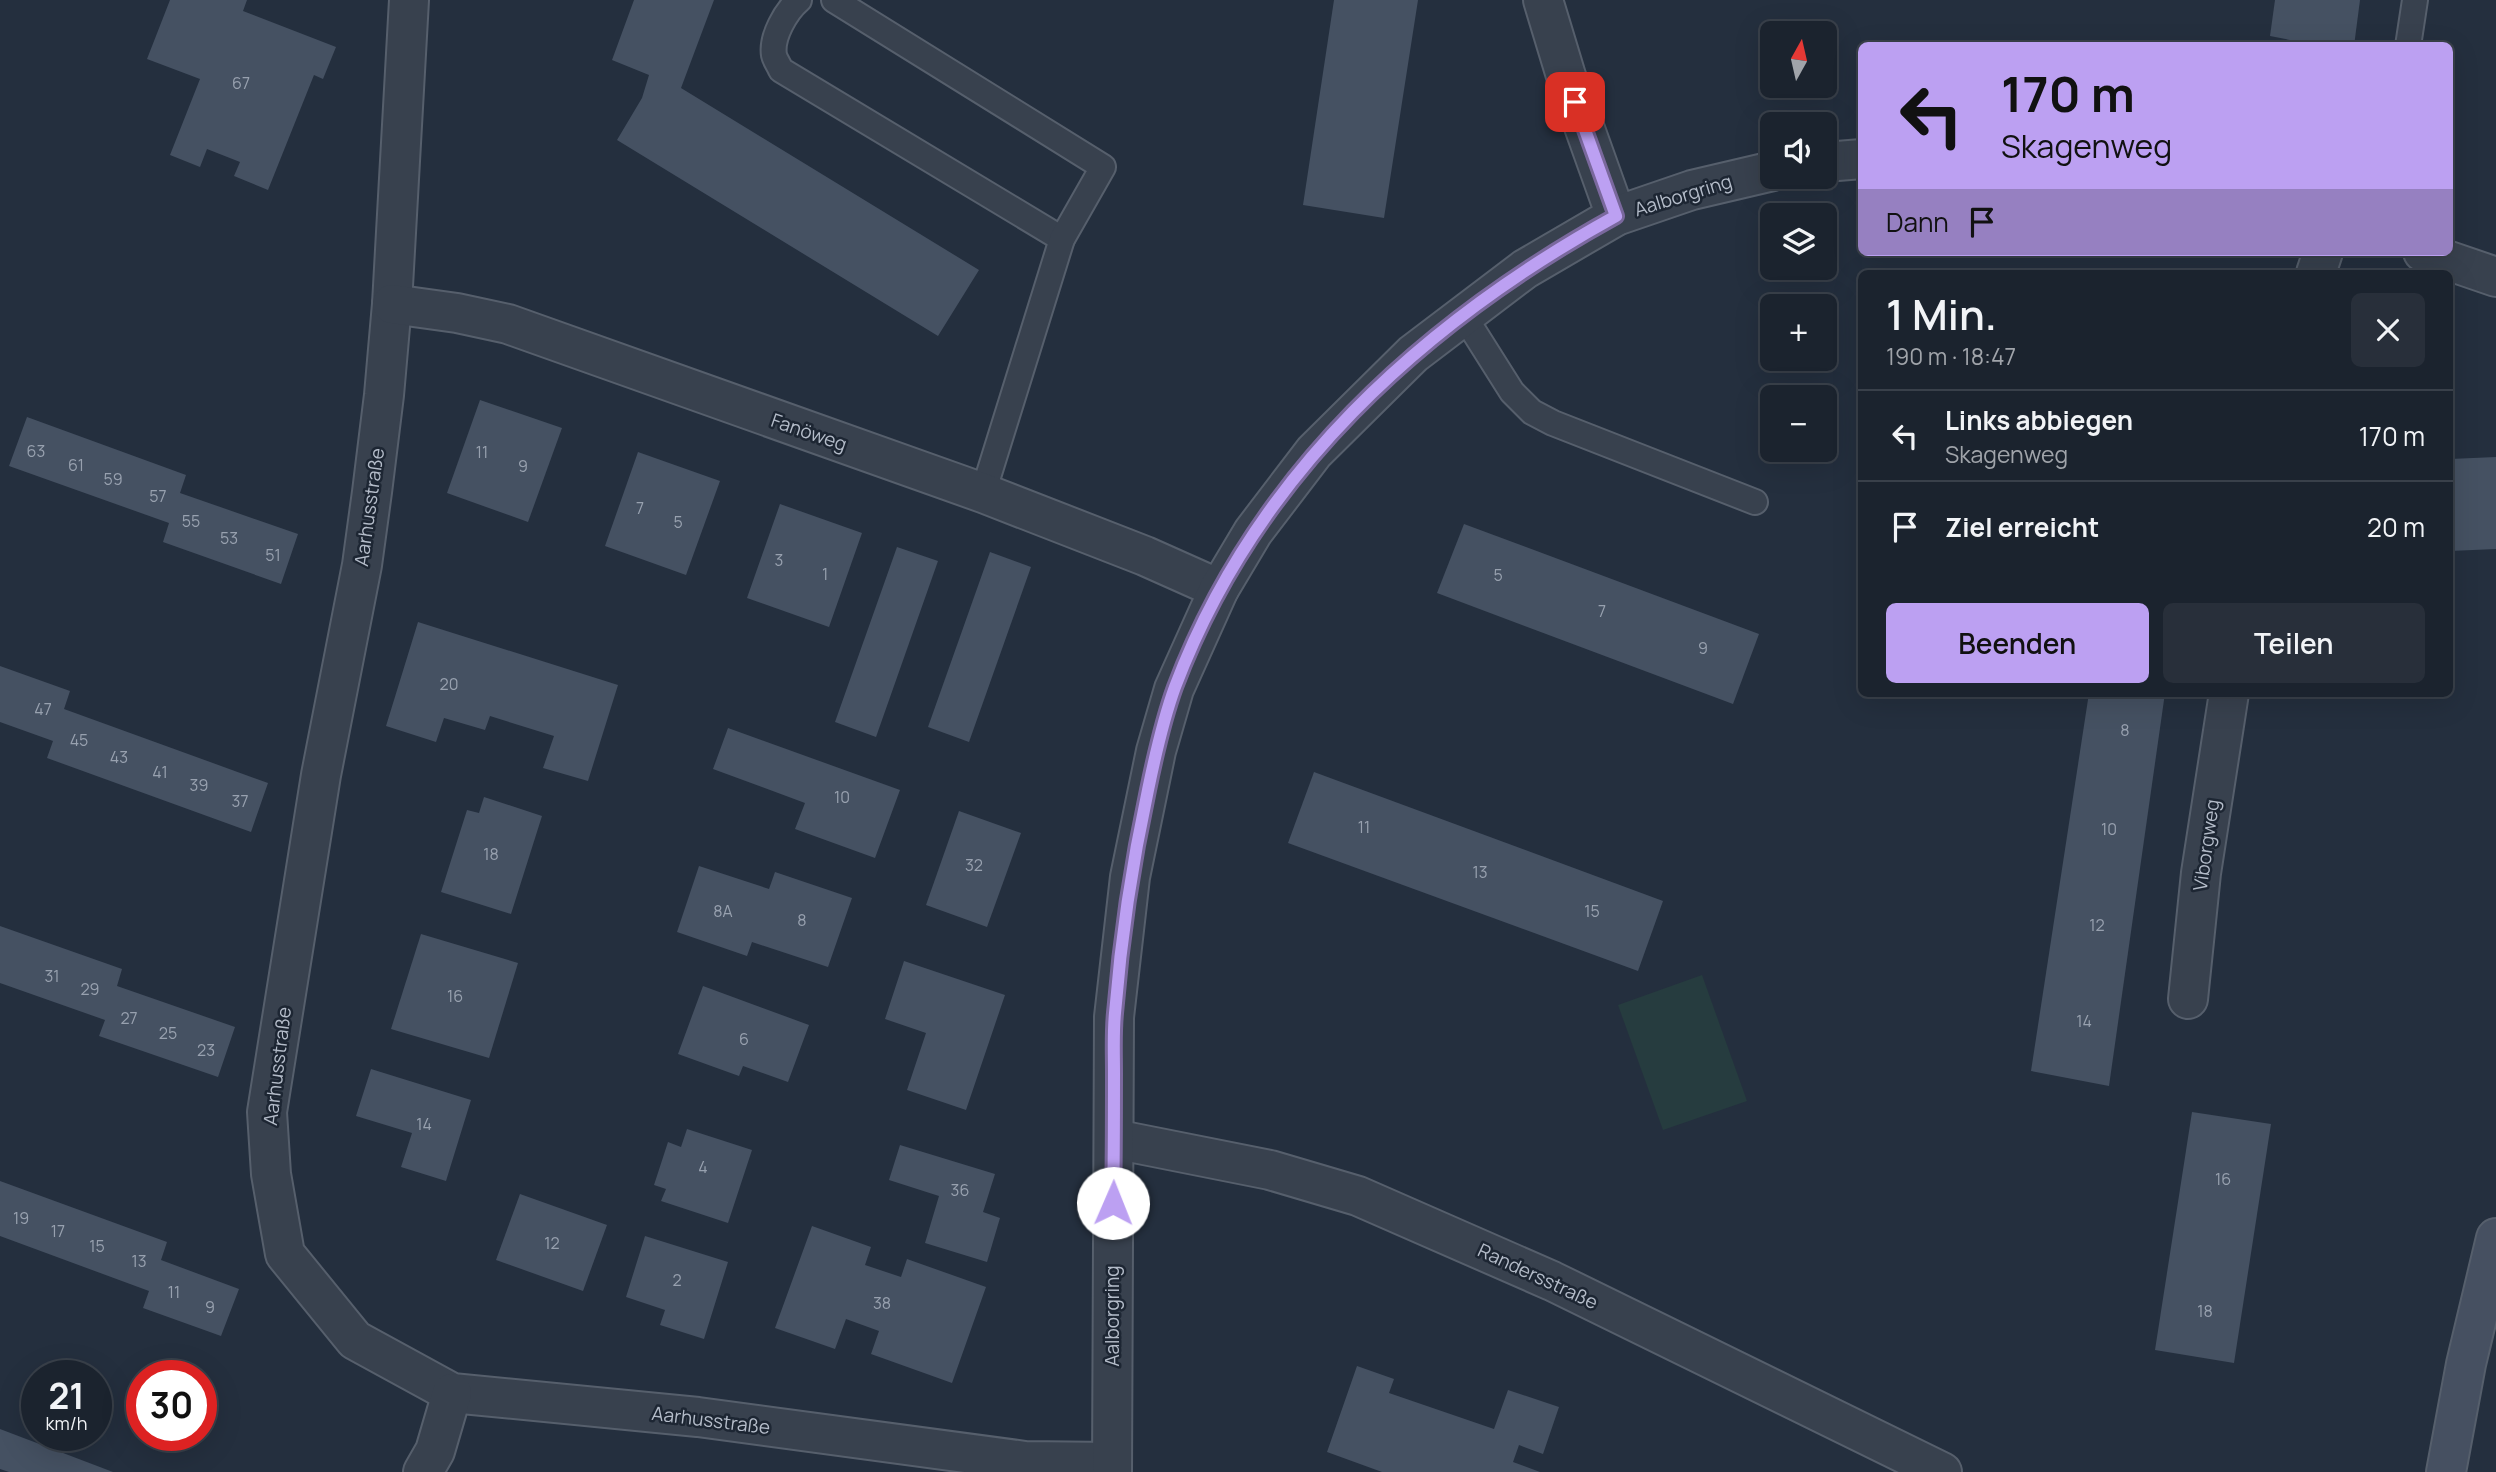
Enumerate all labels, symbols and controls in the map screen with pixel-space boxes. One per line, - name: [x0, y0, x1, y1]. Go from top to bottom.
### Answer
- north arrow: [1760, 21, 1838, 98]
- map controls: [1760, 21, 1837, 462]
- text: 170 m: [2001, 60, 2135, 127]
- icon: left: [1886, 70, 1977, 161]
- house number: 67: [232, 72, 250, 94]
- pin: [1545, 72, 1605, 132]
- icon: arrive: [1556, 83, 1594, 121]
- button: sound: [1760, 112, 1837, 189]
- text: Skagenweg: [2001, 124, 2172, 168]
- street label: Aalborgring: [1631, 168, 1735, 222]
- button: layers: [1760, 203, 1837, 280]
- icon: arrive: [1963, 203, 2001, 241]
- text: Dann: [1886, 204, 1949, 240]
- text: 1 Min.: [1886, 285, 1997, 343]
- button: close: [2351, 293, 2425, 367]
- button: +: [1760, 294, 1837, 371]
- text: 190 m · 18:47: [1886, 340, 2016, 372]
- button: −: [1760, 385, 1837, 462]
- text: Links abbiegen: [1945, 402, 2133, 438]
- street label: Fanöweg: [768, 407, 850, 457]
- icon: left: [1886, 417, 1924, 455]
- text: 170 m: [2359, 418, 2425, 454]
- text: Skagenweg: [1945, 438, 2068, 470]
- house number: 63: [27, 440, 45, 462]
- house number: 11: [476, 441, 488, 463]
- street label: Aarhusstraße: [348, 446, 390, 568]
- house number: 61: [68, 454, 84, 476]
- house number: 9: [518, 455, 528, 477]
- house number: 59: [103, 468, 123, 490]
- house number: 57: [149, 485, 167, 507]
- house number: 7: [636, 497, 644, 519]
- icon: arrive: [1886, 508, 1924, 546]
- text: Ziel erreicht: [1945, 509, 2099, 545]
- text: 20 m: [2367, 509, 2425, 545]
- house number: 55: [182, 510, 200, 532]
- house number: 5: [673, 511, 683, 533]
- house number: 53: [220, 527, 238, 549]
- house number: 51: [265, 544, 281, 566]
- house number: 3: [775, 549, 783, 571]
- house number: 1: [822, 563, 828, 585]
- house number: 5: [1493, 564, 1503, 586]
- house number: 7: [1598, 600, 1606, 622]
- button: Beenden: [1886, 603, 2149, 683]
- button: Teilen: [2163, 603, 2425, 683]
- house number: 9: [1698, 637, 1708, 659]
- house number: 20: [440, 673, 458, 695]
- house number: 47: [34, 698, 52, 720]
- house number: 8: [2120, 719, 2130, 741]
- house number: 45: [70, 729, 88, 751]
- house number: 43: [110, 746, 128, 768]
- house number: 41: [152, 761, 168, 783]
- house number: 39: [190, 774, 208, 796]
- house number: 10: [834, 786, 850, 808]
- house number: 37: [232, 790, 248, 812]
- street label: Viborgweg: [2187, 797, 2225, 893]
- house number: 11: [1358, 816, 1370, 838]
- house number: 10: [2101, 818, 2117, 840]
- house number: 18: [483, 843, 499, 865]
- house number: 32: [965, 854, 983, 876]
- house number: 13: [1472, 861, 1488, 883]
- house number: 8A: [713, 900, 733, 922]
- house number: 15: [1584, 900, 1600, 922]
- house number: 8: [797, 909, 807, 931]
- house number: 12: [2089, 914, 2105, 936]
- house number: 31: [44, 965, 60, 987]
- house number: 29: [80, 978, 100, 1000]
- house number: 16: [447, 985, 463, 1007]
- street label: Aarhusstraße: [257, 1005, 297, 1127]
- house number: 27: [120, 1007, 138, 1029]
- house number: 14: [2076, 1010, 2092, 1032]
- house number: 25: [159, 1022, 177, 1044]
- house number: 6: [739, 1028, 749, 1050]
- house number: 23: [197, 1039, 215, 1061]
- house number: 14: [416, 1113, 432, 1135]
- house number: 4: [698, 1156, 708, 1178]
- position arrow: [1076, 1166, 1150, 1240]
- house number: 16: [2215, 1168, 2231, 1190]
- house number: 36: [951, 1179, 969, 1201]
- house number: 19: [13, 1207, 29, 1229]
- house number: 17: [51, 1220, 65, 1242]
- house number: 12: [544, 1232, 560, 1254]
- house number: 15: [89, 1235, 105, 1257]
- street label: Randersstraße: [1474, 1237, 1602, 1315]
- house number: 13: [131, 1250, 147, 1272]
- street label: Aalborgring: [1099, 1265, 1125, 1367]
- house number: 2: [672, 1269, 682, 1291]
- house number: 11: [168, 1281, 180, 1303]
- house number: 38: [873, 1292, 891, 1314]
- house number: 9: [205, 1296, 215, 1318]
- house number: 18: [2197, 1300, 2213, 1322]
- speed limit sign: 30: [126, 1360, 217, 1451]
- text: 21: [48, 1372, 85, 1420]
- street label: Aarhusstraße: [650, 1400, 772, 1440]
- text: km/h: [46, 1411, 87, 1435]

